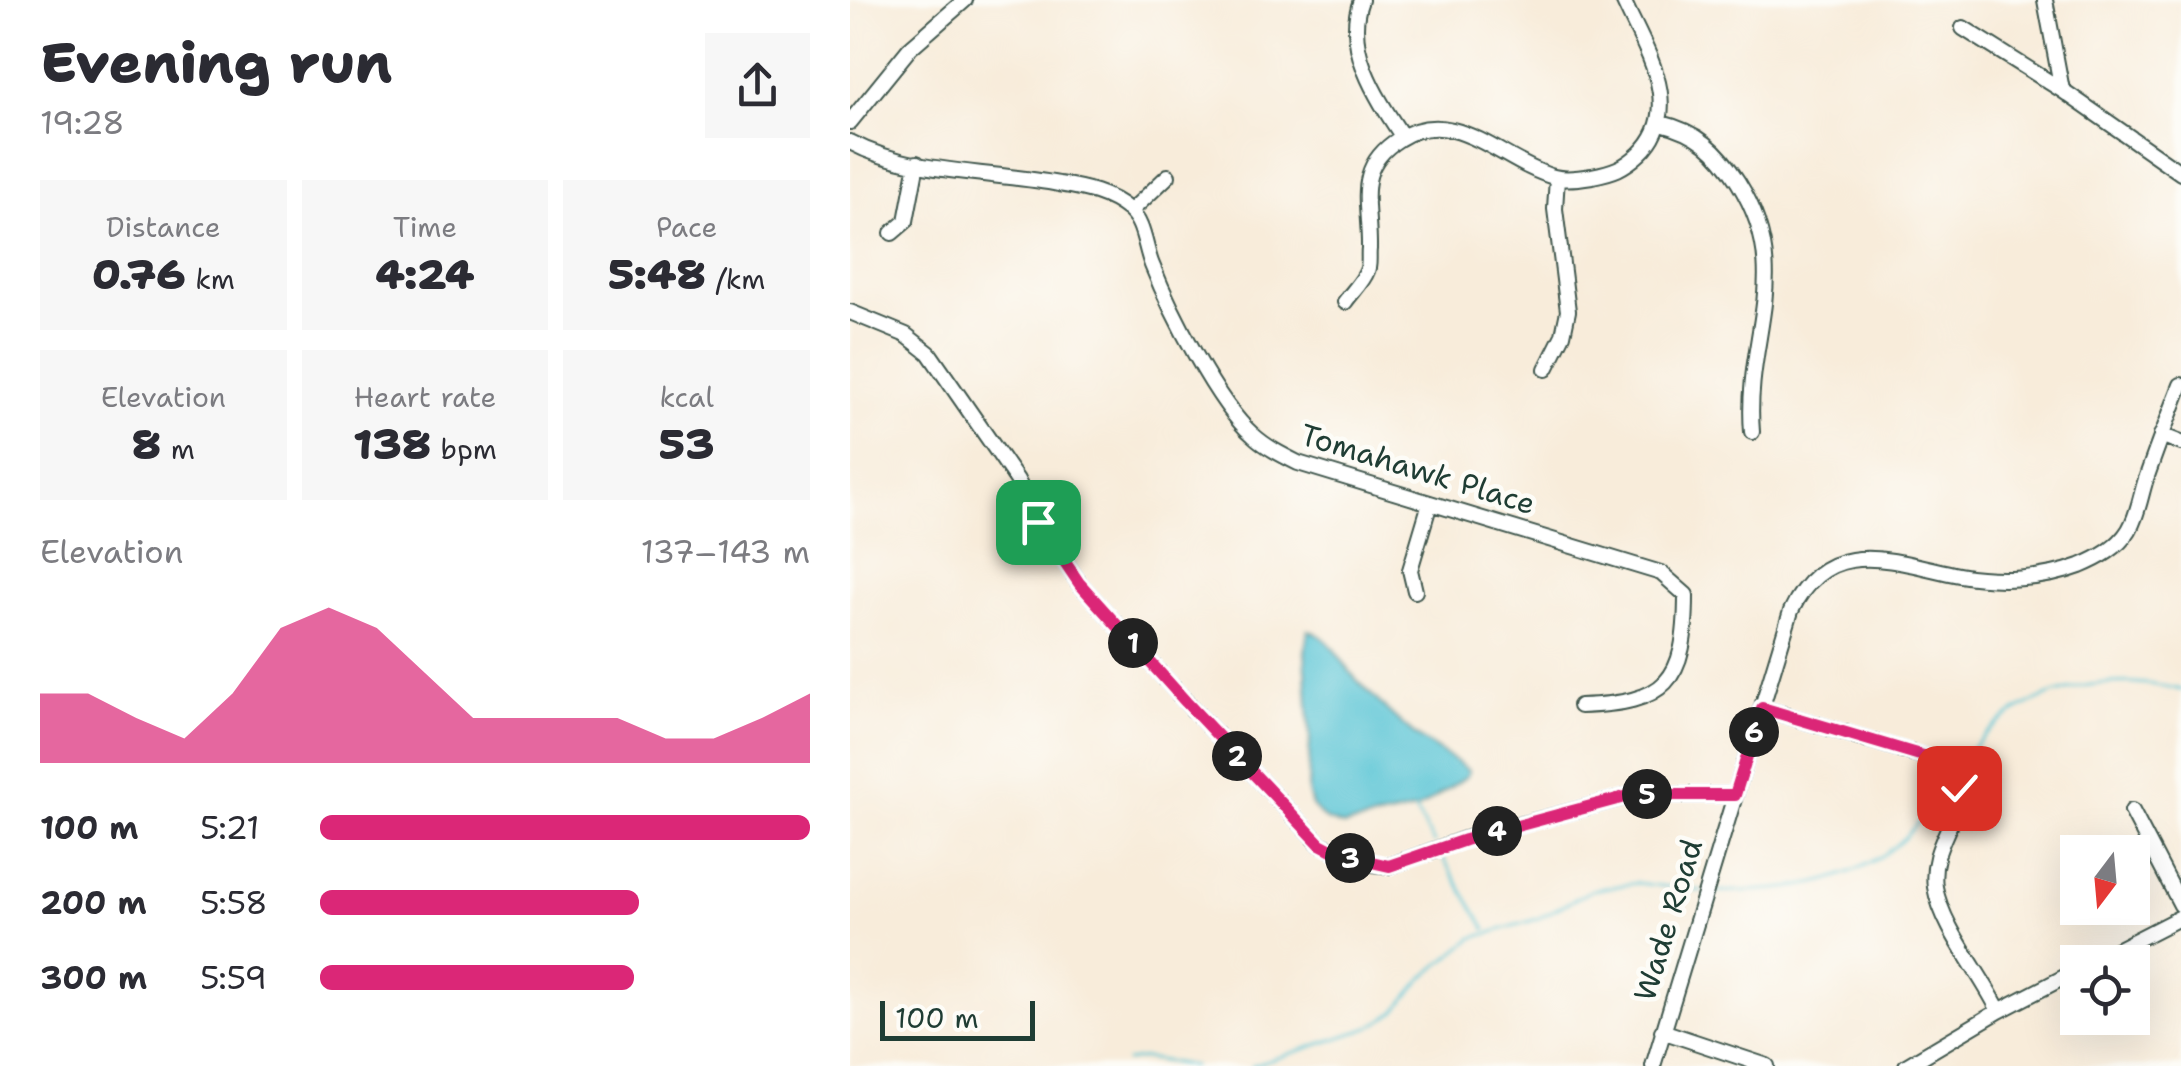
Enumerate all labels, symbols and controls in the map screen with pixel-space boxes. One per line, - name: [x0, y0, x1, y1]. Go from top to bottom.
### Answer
- text: Evening run: [40, 26, 392, 100]
- button: share: [705, 33, 810, 138]
- text: 19:28: [40, 101, 125, 144]
- text: Distance: [106, 208, 221, 246]
- text: Time: [393, 208, 457, 246]
- text: Pace: [656, 208, 717, 246]
- text: 0.76: [92, 246, 186, 302]
- text: 4:24: [376, 246, 474, 302]
- text: 5:48: [608, 246, 706, 302]
- text: km: [186, 260, 235, 298]
- text: /km: [706, 260, 765, 298]
- text: Elevation: [101, 378, 226, 416]
- text: Heart rate: [354, 378, 496, 416]
- text: kcal: [659, 378, 714, 416]
- street label: Tomahawk Place: [1296, 414, 1540, 524]
- text: 8: [132, 416, 161, 472]
- text: 138: [353, 416, 431, 472]
- text: 53: [659, 416, 714, 472]
- text: m: [161, 430, 195, 468]
- text: bpm: [431, 430, 497, 468]
- pin: [996, 480, 1081, 565]
- icon: arrive: [1011, 495, 1066, 550]
- text: Elevation: [40, 530, 183, 573]
- text: 137–143 m: [641, 530, 810, 573]
- pin: 1: [1108, 618, 1158, 668]
- text: 1: [1127, 624, 1139, 662]
- pin: 6: [1729, 707, 1779, 757]
- text: 6: [1744, 713, 1764, 751]
- pin: 2: [1212, 731, 1262, 781]
- text: 2: [1227, 737, 1247, 775]
- pin: [1917, 746, 2002, 831]
- icon: check: [1932, 761, 1987, 816]
- pin: 5: [1622, 769, 1672, 819]
- text: 5: [1638, 775, 1656, 813]
- text: 100 m: [40, 806, 139, 849]
- text: 5:21: [200, 806, 260, 849]
- pin: 4: [1472, 806, 1522, 856]
- text: 4: [1487, 812, 1507, 850]
- pin: 3: [1325, 833, 1375, 883]
- street label: Wade Road: [1624, 834, 1712, 1006]
- north arrow: [2060, 835, 2150, 925]
- map controls: [2060, 835, 2150, 1035]
- text: 3: [1340, 839, 1360, 877]
- text: 200 m: [40, 881, 147, 924]
- text: 5:58: [200, 881, 268, 924]
- button: locate: [2060, 945, 2150, 1035]
- text: 300 m: [40, 956, 147, 999]
- text: 5:59: [200, 956, 267, 999]
- scale bar: [880, 996, 1035, 1040]
- text: 100 m: [895, 999, 979, 1037]

